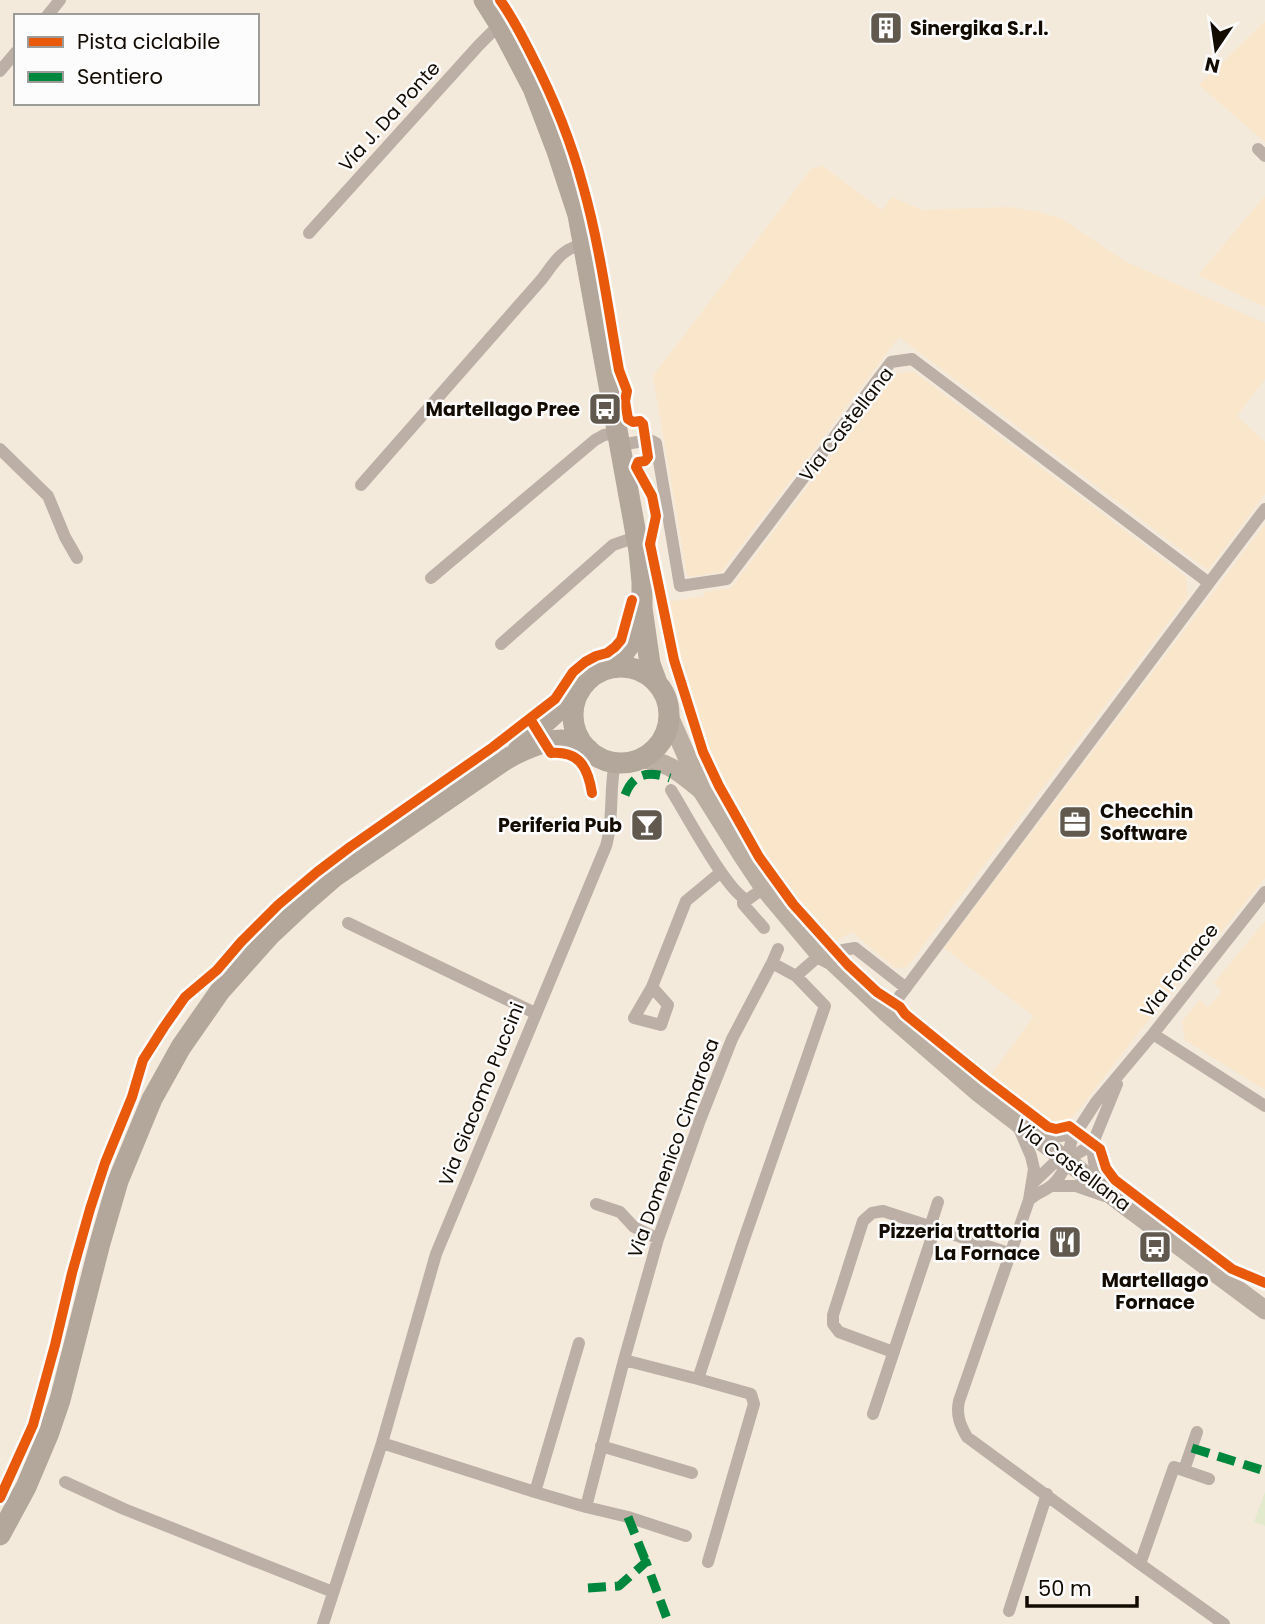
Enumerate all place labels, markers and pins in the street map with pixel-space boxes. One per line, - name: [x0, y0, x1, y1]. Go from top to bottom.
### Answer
- building icon: Sinergika S.r.l.: [867, 9, 905, 47]
- place label: Sinergika S.r.l.: [910, 15, 1049, 42]
- bus stop icon: Martellago Pree: [586, 390, 624, 428]
- place label: Martellago Pree: [426, 396, 580, 423]
- place label: Checchin Software: [1100, 798, 1193, 847]
- office icon: Checchin Software: [1056, 803, 1094, 841]
- bar icon: Periferia Pub: [628, 806, 666, 844]
- place label: Periferia Pub: [498, 812, 622, 839]
- place label: Pizzeria trattoria La Fornace: [878, 1218, 1040, 1267]
- restaurant icon: Pizzeria trattoria La Fornace: [1046, 1223, 1084, 1261]
- bus stop icon: Martellago Fornace: [1136, 1228, 1174, 1266]
- place label: Martellago Fornace: [1101, 1267, 1209, 1316]

